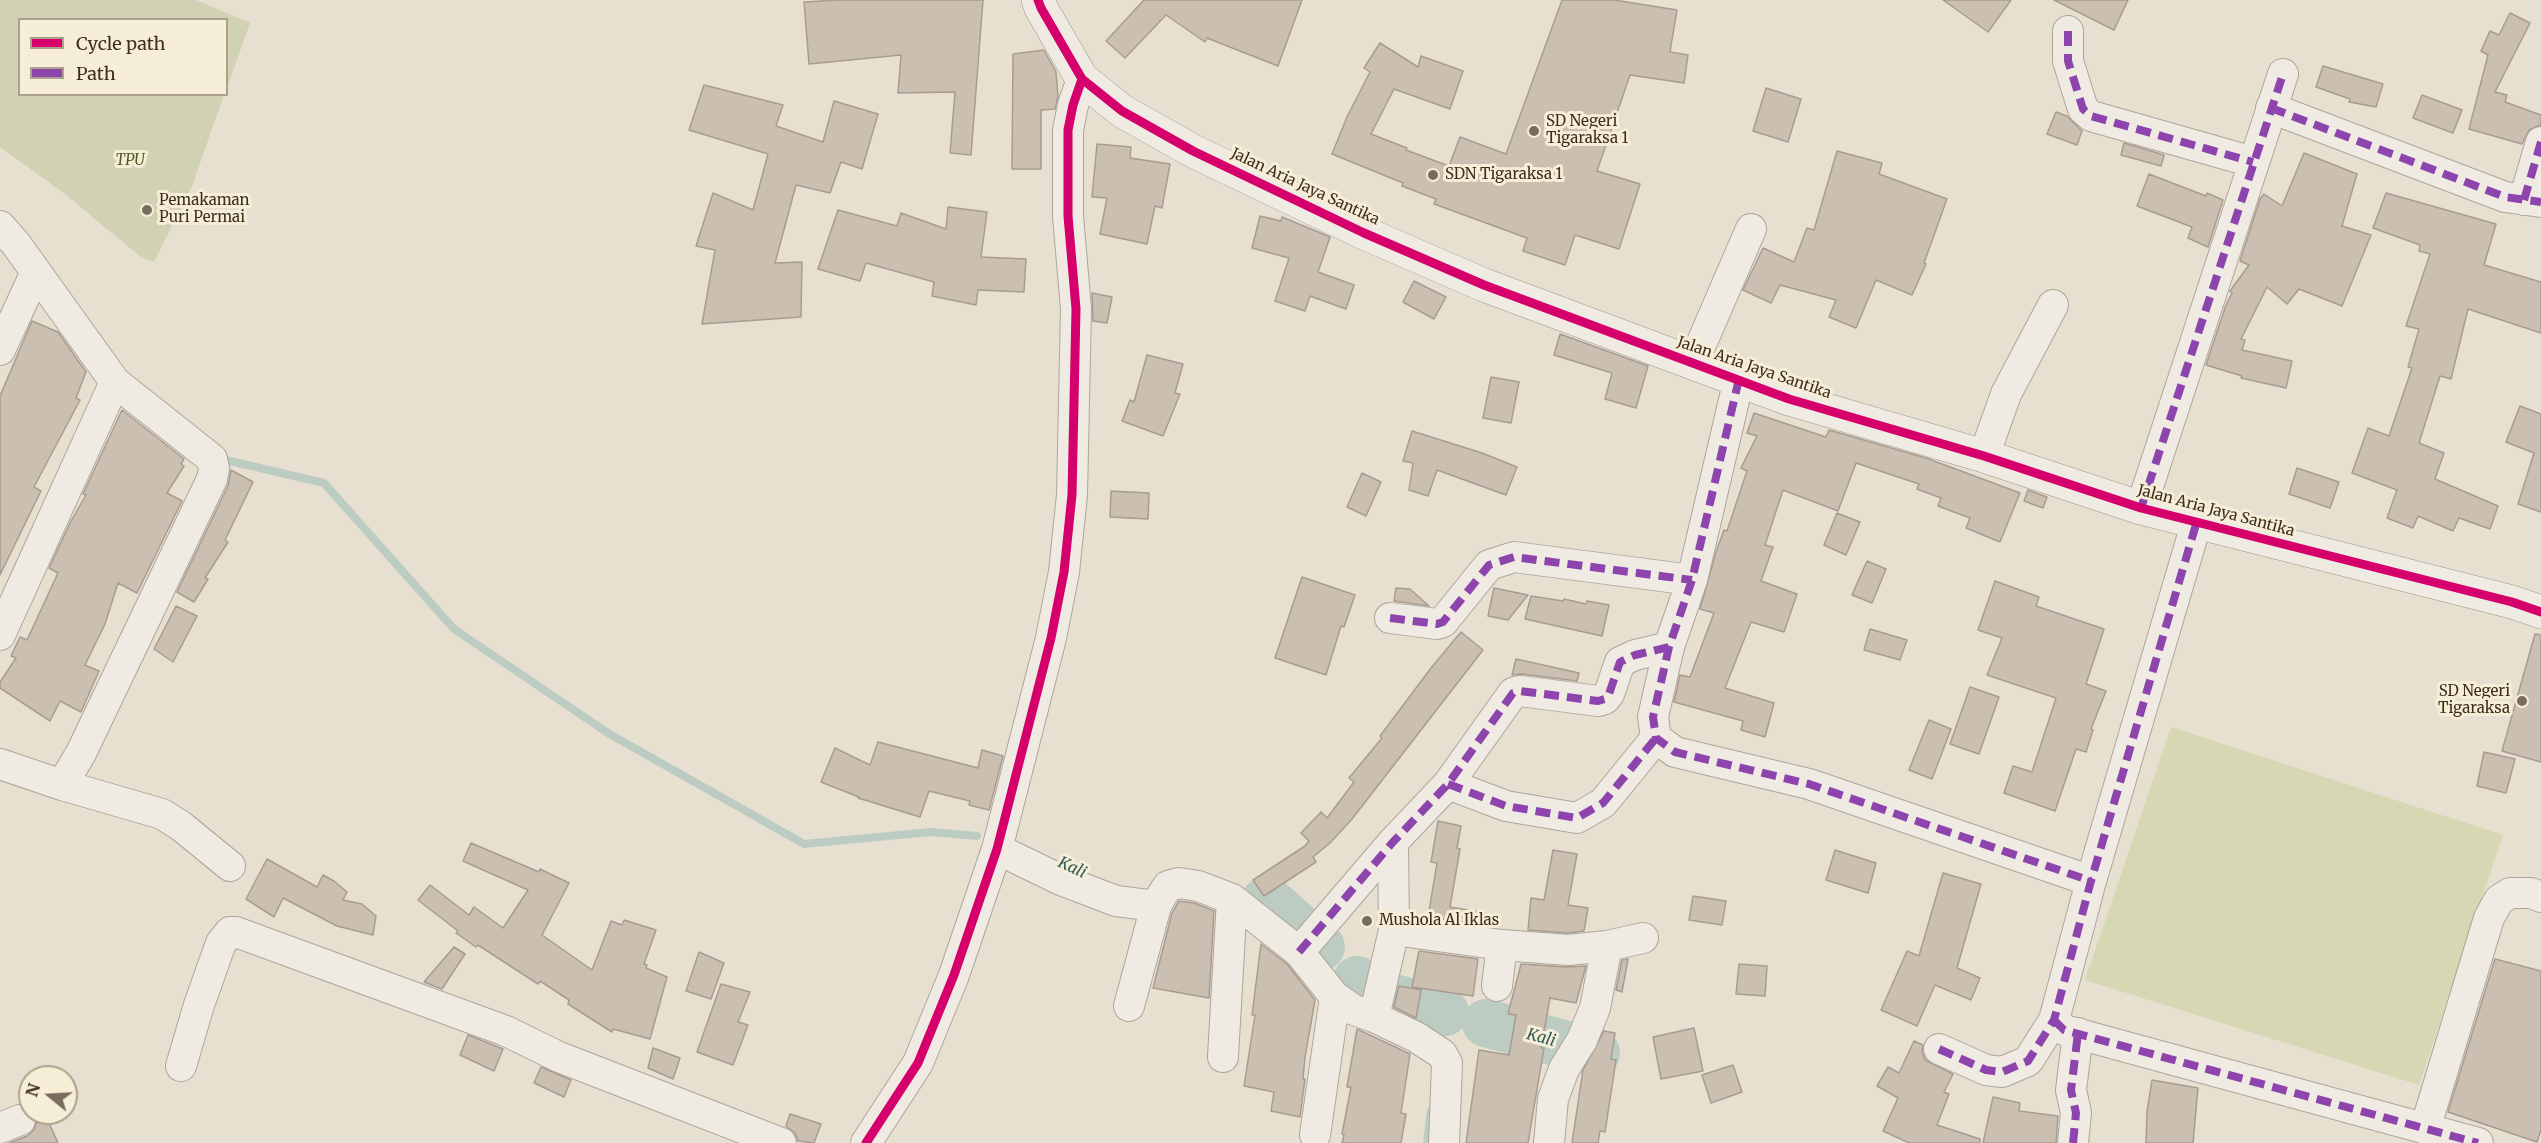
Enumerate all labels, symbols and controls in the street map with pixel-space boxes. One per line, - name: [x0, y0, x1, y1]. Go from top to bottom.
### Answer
- legend: [18, 18, 228, 96]
- text: Cycle path: [76, 32, 165, 55]
- text: Path: [76, 62, 116, 85]
- place label: SD Negeri Tigaraksa 1: [1546, 113, 1628, 148]
- marker: SD Negeri Tigaraksa 1: [1527, 124, 1541, 138]
- street label: Jalan Aria Jaya Santika: [1228, 145, 1382, 229]
- park label: TPU: [115, 152, 145, 170]
- place label: SDN Tigaraksa 1: [1445, 166, 1562, 184]
- marker: SDN Tigaraksa 1: [1426, 168, 1440, 182]
- place label: Pemakaman Puri Permai: [159, 192, 250, 227]
- marker: Pemakaman Puri Permai: [140, 203, 154, 217]
- street label: Jalan Aria Jaya Santika: [1675, 333, 1833, 403]
- street label: Jalan Aria Jaya Santika: [2136, 481, 2296, 541]
- place label: SD Negeri Tigaraksa: [2438, 683, 2510, 718]
- marker: SD Negeri Tigaraksa: [2515, 694, 2529, 708]
- water label: Kali: [1055, 853, 1089, 883]
- place label: Mushola Al Iklas: [1379, 912, 1499, 930]
- marker: Mushola Al Iklas: [1360, 914, 1374, 928]
- water label: Kali: [1525, 1025, 1557, 1051]
- north arrow: [18, 1065, 78, 1125]
- text: N: [21, 1081, 44, 1099]

